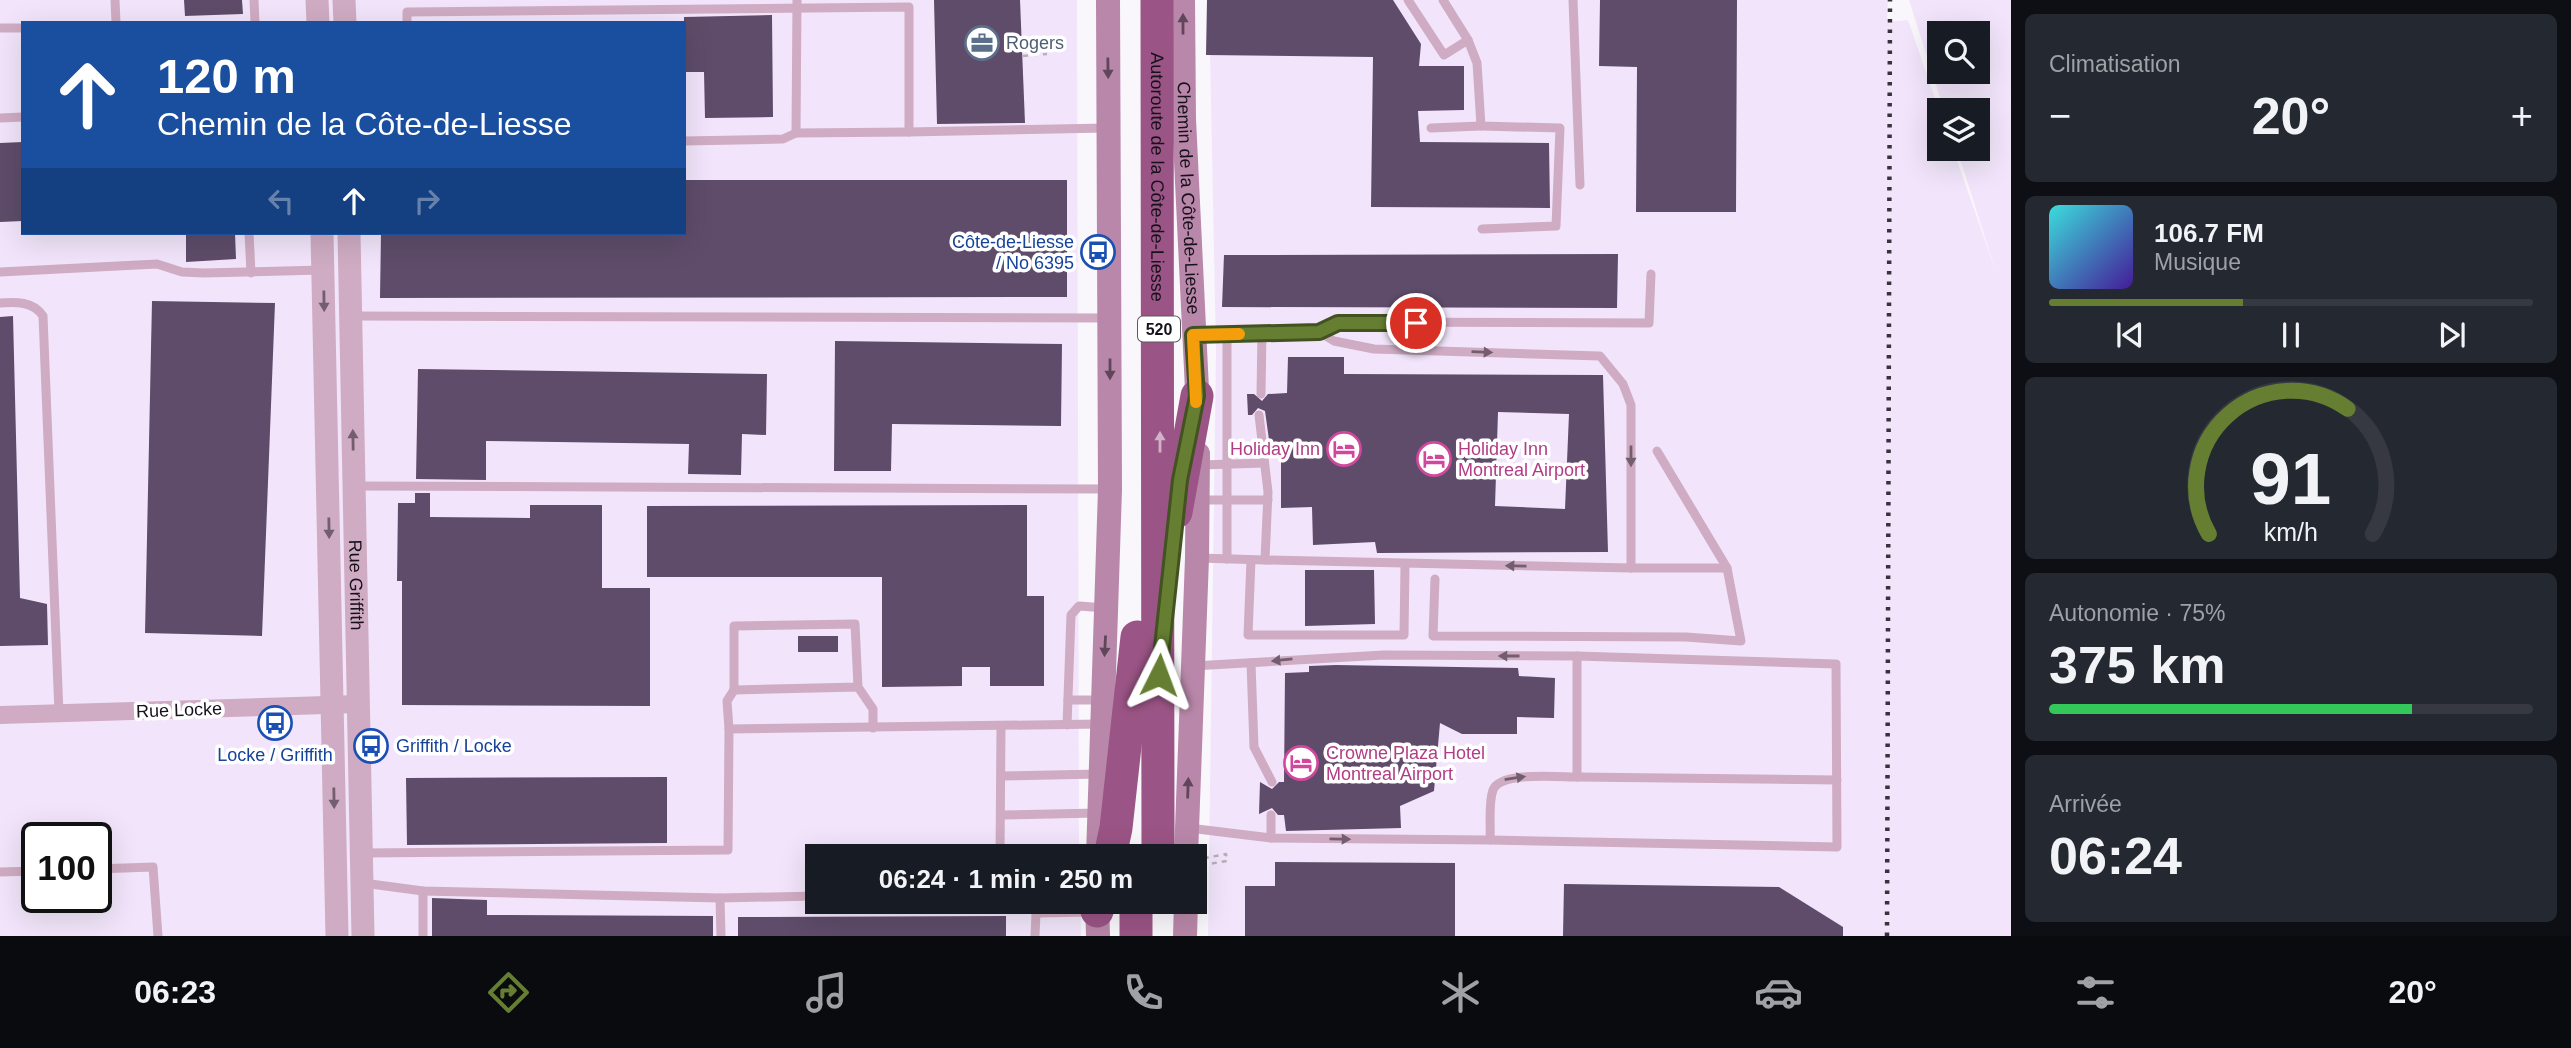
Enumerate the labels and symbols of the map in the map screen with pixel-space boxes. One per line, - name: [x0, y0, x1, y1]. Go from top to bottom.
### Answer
- one-way arrow: [1177, 12, 1189, 34]
- office icon: Rogers: [963, 24, 1001, 62]
- place label: Rogers: [1006, 33, 1064, 53]
- street label: Autoroute de la Côte-de-Liesse: [1147, 52, 1167, 302]
- one-way arrow: [1103, 57, 1114, 79]
- street label: Chemin de la Côte-de-Liesse: [1174, 81, 1203, 315]
- place label: Côte-de-Liesse / No 6395: [952, 232, 1074, 273]
- bus stop icon: Côte-de-Liesse / No 6395: [1079, 233, 1117, 271]
- one-way arrow: [318, 290, 330, 312]
- pin: [1386, 293, 1446, 353]
- road number: 520: [1138, 316, 1180, 342]
- one-way arrow: [1471, 346, 1493, 358]
- one-way arrow: [1104, 358, 1116, 380]
- one-way arrow: [347, 428, 359, 450]
- hotel icon: Holiday Inn: [1325, 430, 1363, 468]
- one-way arrow: [1154, 431, 1165, 453]
- place label: Holiday Inn: [1230, 439, 1320, 459]
- place label: Holiday Inn Montreal Airport: [1458, 439, 1585, 480]
- hotel icon: Holiday Inn Montreal Airport: [1415, 440, 1453, 478]
- one-way arrow: [1625, 445, 1637, 467]
- one-way arrow: [323, 518, 334, 540]
- street label: Rue Griffith: [345, 539, 367, 631]
- one-way arrow: [1505, 561, 1527, 572]
- one-way arrow: [1099, 635, 1110, 657]
- position arrow: [1122, 638, 1196, 712]
- one-way arrow: [1498, 650, 1520, 662]
- one-way arrow: [1271, 655, 1293, 666]
- street label: Rue Locke: [136, 699, 222, 721]
- bus stop icon: Locke / Griffith: [256, 704, 294, 742]
- bus stop icon: Griffith / Locke: [352, 727, 390, 765]
- place label: Griffith / Locke: [396, 736, 512, 756]
- place label: Crowne Plaza Hotel Montreal Airport: [1326, 743, 1485, 784]
- hotel icon: Crowne Plaza Hotel Montreal Airport: [1282, 744, 1320, 782]
- place label: Locke / Griffith: [217, 745, 333, 765]
- one-way arrow: [1504, 773, 1526, 784]
- one-way arrow: [1183, 776, 1194, 798]
- one-way arrow: [328, 788, 340, 810]
- speed limit sign: 100: [21, 822, 112, 913]
- one-way arrow: [1329, 833, 1351, 845]

